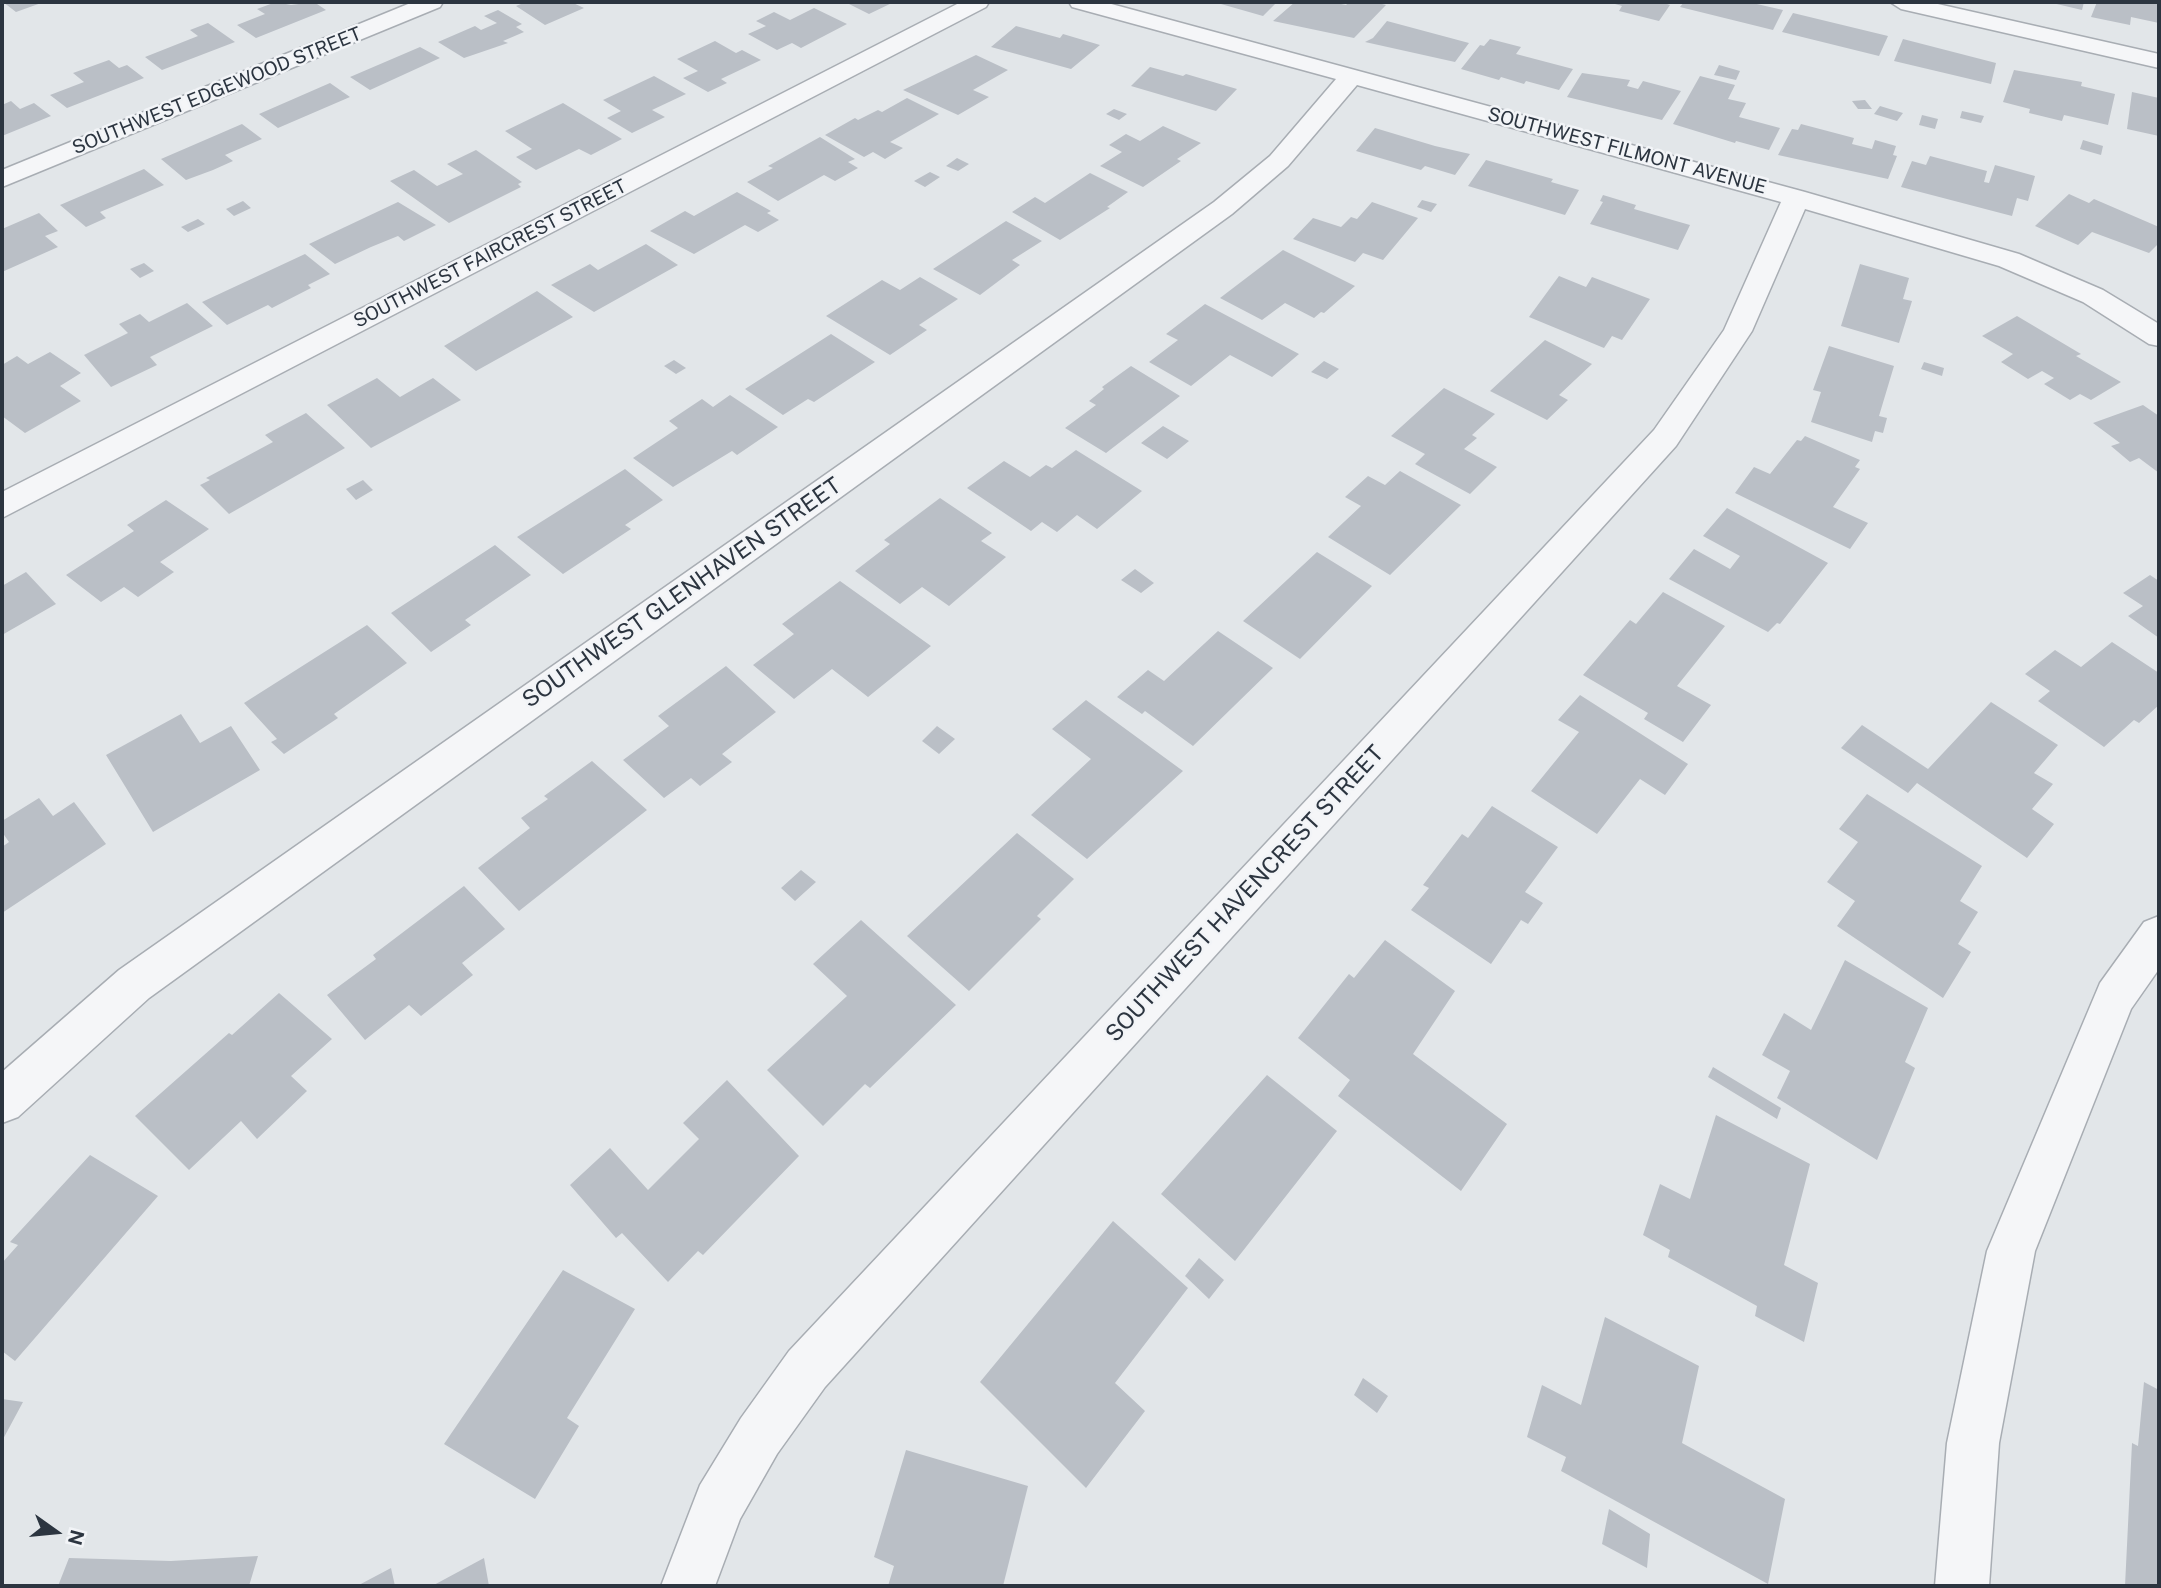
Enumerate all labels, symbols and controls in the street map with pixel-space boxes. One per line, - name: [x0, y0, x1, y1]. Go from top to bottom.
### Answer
- street label: SOUTHWEST EDGEWOOD STREET: [69, 22, 365, 160]
- street label: SOUTHWEST FILMONT AVENUE: [1485, 103, 1769, 199]
- street label: SOUTHWEST FAIRCREST STREET: [350, 175, 630, 333]
- street label: SOUTHWEST GLENHAVEN STREET: [517, 472, 847, 714]
- street label: SOUTHWEST HAVENCREST STREET: [1100, 740, 1390, 1048]
- north arrow: [21, 1497, 91, 1567]
- text: N: [64, 1527, 89, 1547]

